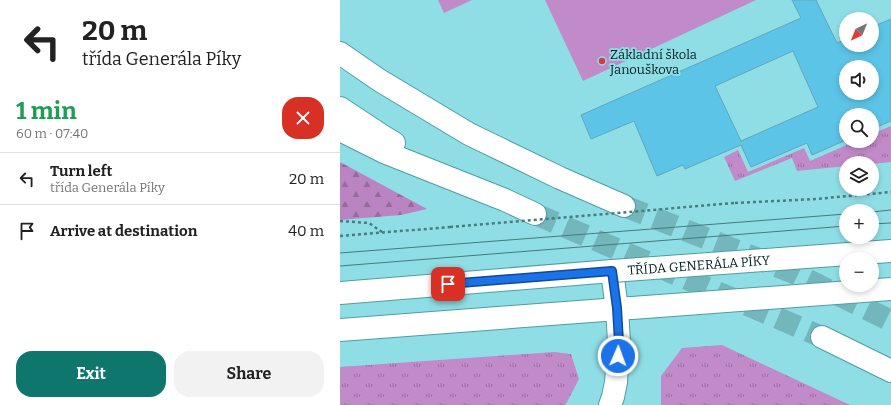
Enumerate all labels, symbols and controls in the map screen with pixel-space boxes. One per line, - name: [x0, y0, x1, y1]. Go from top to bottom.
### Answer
- north arrow: [839, 12, 879, 52]
- map controls: [839, 12, 879, 292]
- text: 20 m: [82, 14, 147, 47]
- icon: left: [16, 16, 68, 68]
- place label: Základní škola Janouškova: [609, 47, 697, 77]
- text: třída Generála Píky: [82, 48, 241, 70]
- marker: Základní škola Janouškova: [597, 56, 607, 66]
- button: sound: [839, 60, 879, 100]
- text: 1 min: [16, 97, 77, 125]
- button: close: [282, 97, 324, 139]
- button: search: [839, 108, 879, 148]
- text: 60 m · 07:40: [16, 126, 88, 141]
- button: layers: [839, 156, 879, 196]
- text: Turn left: [50, 162, 112, 180]
- icon: left: [16, 168, 38, 190]
- text: 20 m: [289, 170, 324, 188]
- text: třída Generála Píky: [50, 180, 165, 195]
- button: +: [839, 204, 879, 244]
- icon: arrive: [16, 220, 38, 242]
- text: Arrive at destination: [50, 222, 197, 240]
- text: 40 m: [288, 222, 324, 240]
- street label: TŘÍDA GENERÁLA PÍKY: [627, 252, 771, 277]
- button: −: [839, 252, 879, 292]
- pin: [431, 267, 465, 301]
- icon: arrive: [437, 273, 459, 295]
- position arrow: [597, 335, 639, 377]
- button: Exit: [16, 351, 166, 397]
- button: Share: [174, 351, 324, 397]

